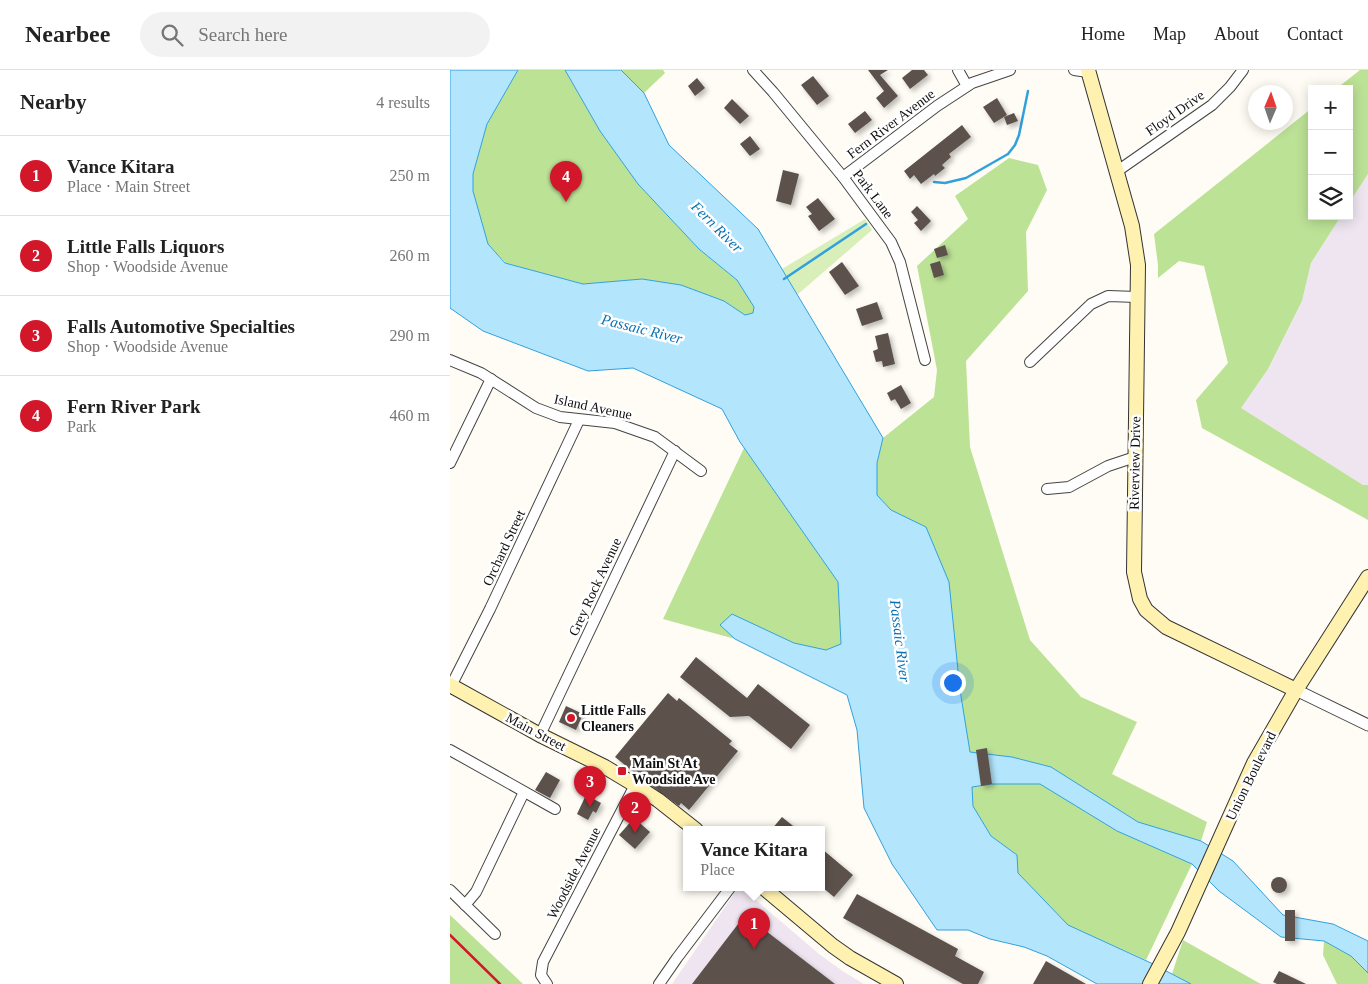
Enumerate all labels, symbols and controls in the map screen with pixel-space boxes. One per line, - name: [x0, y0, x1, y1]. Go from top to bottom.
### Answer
- search box: [140, 12, 490, 57]
- text: Nearbee: [25, 21, 110, 47]
- icon: search: [158, 21, 186, 49]
- text: Search here: [198, 24, 287, 45]
- text: Home: [1081, 24, 1125, 44]
- text: Map: [1153, 24, 1186, 44]
- text: About: [1214, 24, 1259, 44]
- text: Contact: [1287, 24, 1343, 44]
- north arrow: [1248, 85, 1293, 130]
- map controls: [1308, 85, 1353, 220]
- button: +: [1308, 85, 1353, 130]
- street label: Fern River Avenue: [844, 86, 938, 162]
- street label: Floyd Drive: [1143, 87, 1207, 139]
- text: Nearby: [20, 90, 87, 114]
- text: 4 results: [376, 94, 430, 111]
- button: −: [1308, 130, 1353, 175]
- text: Vance Kitara: [67, 156, 174, 177]
- pin: 4: [550, 161, 582, 202]
- text: 1: [32, 167, 40, 184]
- text: 250 m: [390, 167, 430, 184]
- street label: Park Lane: [850, 167, 896, 221]
- button: layers: [1308, 175, 1353, 220]
- text: Place · Main Street: [67, 178, 190, 195]
- water label: Fern River: [688, 198, 746, 256]
- text: Little Falls Liquors: [67, 236, 224, 257]
- text: 2: [32, 247, 40, 264]
- text: 260 m: [390, 247, 430, 264]
- text: Shop · Woodside Avenue: [67, 258, 228, 275]
- water label: Passaic River: [599, 311, 684, 347]
- text: Falls Automotive Specialties: [67, 316, 295, 337]
- text: 3: [32, 327, 40, 344]
- text: 290 m: [390, 327, 430, 344]
- text: Shop · Woodside Avenue: [67, 338, 228, 355]
- street label: Island Avenue: [553, 391, 633, 423]
- text: Fern River Park: [67, 396, 201, 417]
- text: 4: [32, 407, 40, 424]
- text: 460 m: [390, 407, 430, 424]
- street label: Riverview Drive: [1127, 416, 1143, 510]
- text: Park: [67, 418, 96, 435]
- street label: Orchard Street: [480, 508, 528, 588]
- street label: Grey Rock Avenue: [566, 536, 624, 638]
- water label: Passaic River: [887, 598, 913, 683]
- your location: [940, 670, 966, 696]
- place label: Little Falls Cleaners: [581, 703, 646, 734]
- street label: Main Street: [503, 710, 569, 754]
- marker: Little Falls Cleaners: [565, 712, 577, 724]
- street label: Union Boulevard: [1223, 729, 1279, 823]
- place label: Main St At Woodside Ave: [632, 756, 715, 787]
- marker: Main St At Woodside Ave: [616, 765, 628, 777]
- pin: 3: [574, 766, 606, 807]
- pin: 2: [619, 792, 651, 833]
- street label: Woodside Avenue: [544, 825, 604, 921]
- popup: [683, 826, 825, 891]
- text: Vance Kitara: [700, 839, 808, 860]
- text: Place: [700, 861, 735, 878]
- pin: 1: [738, 908, 770, 949]

